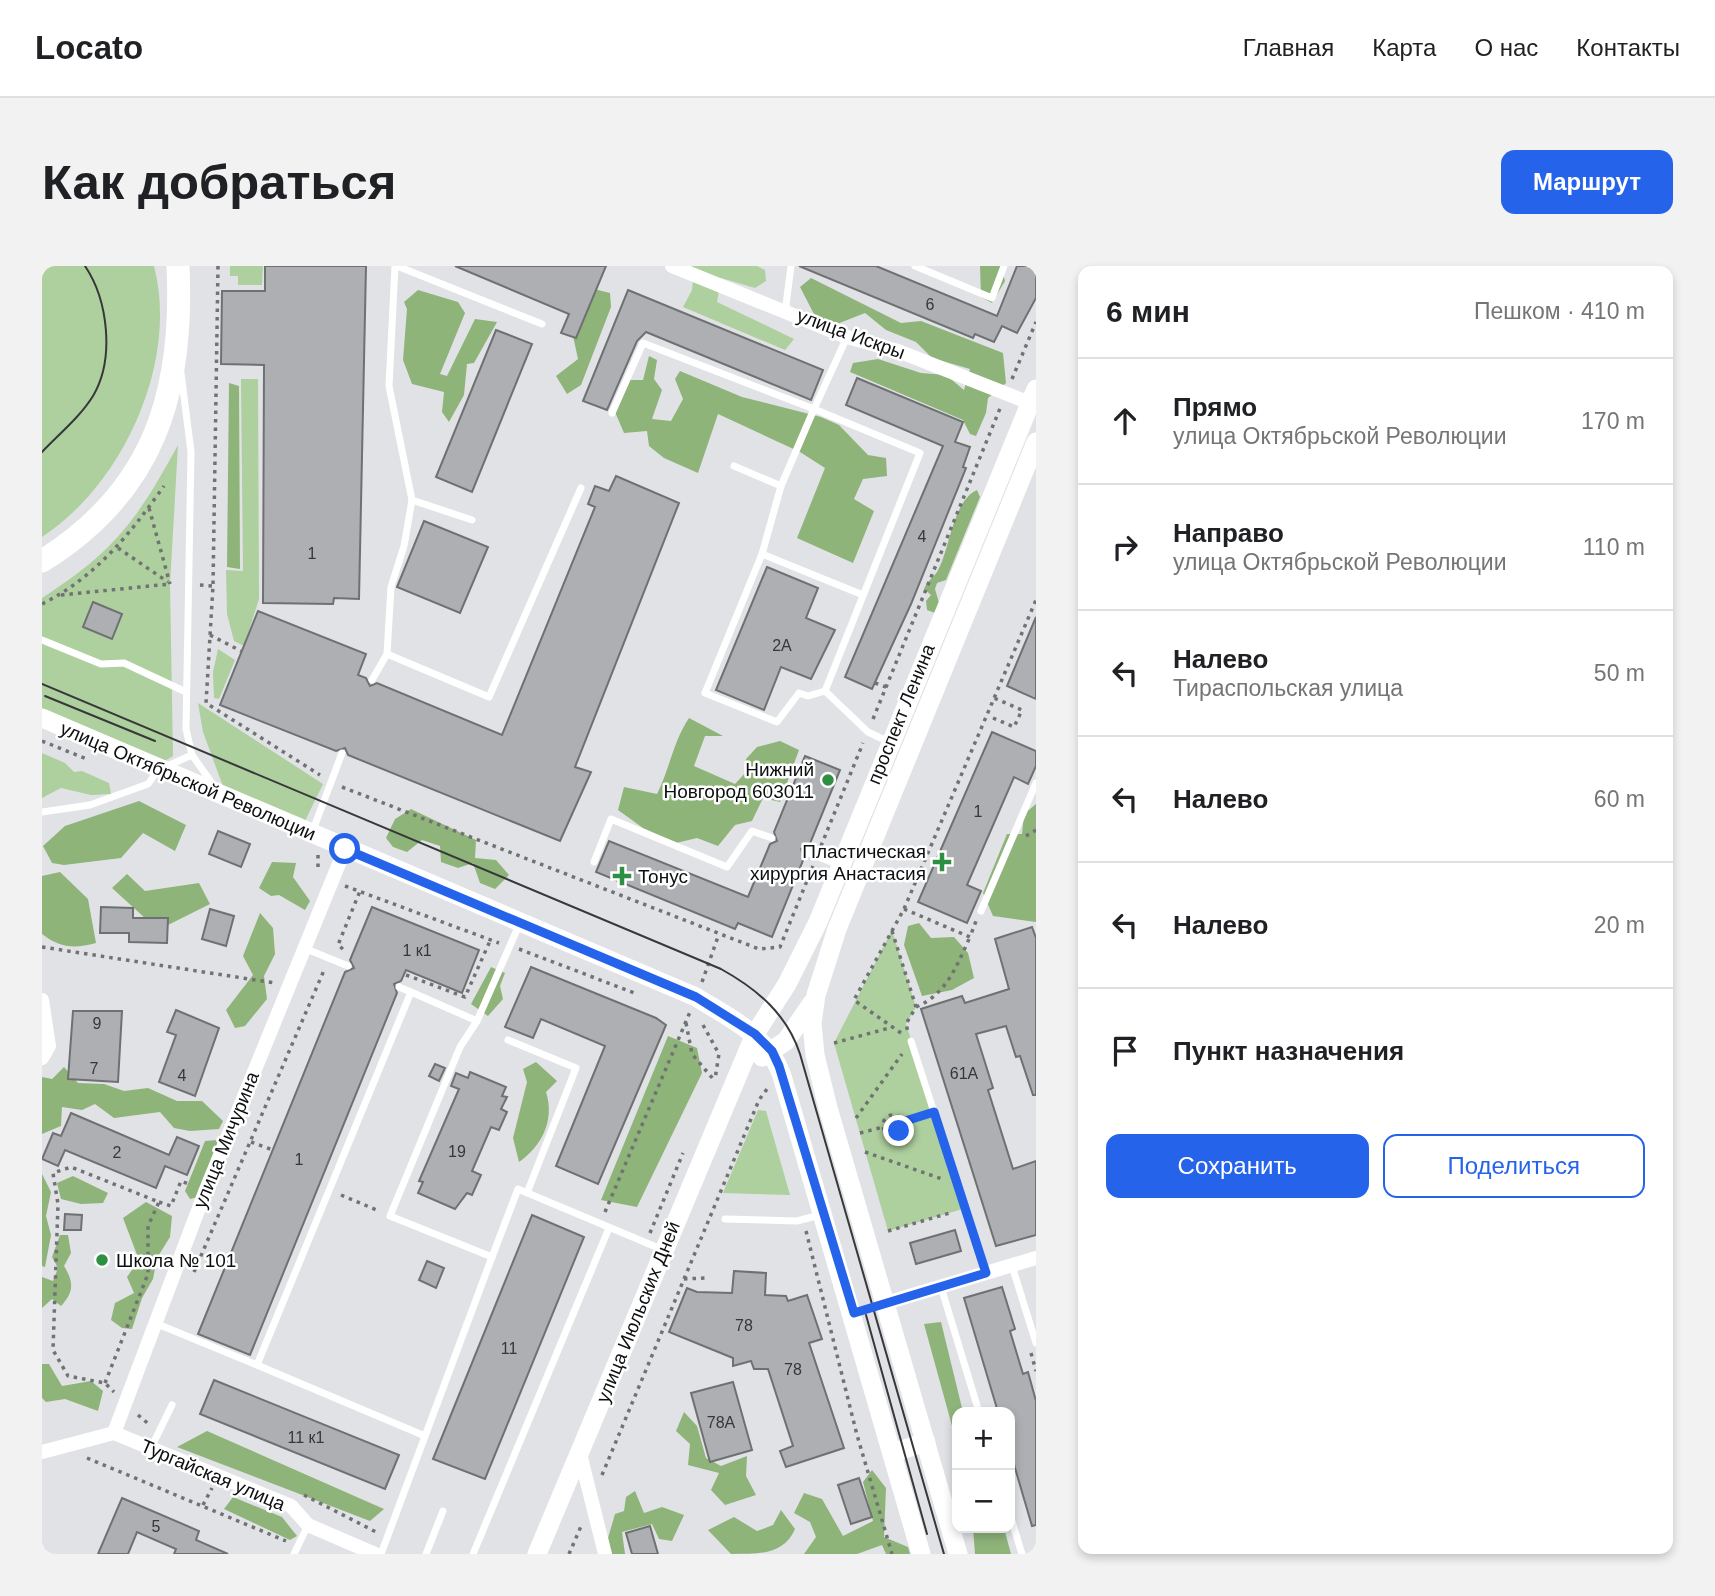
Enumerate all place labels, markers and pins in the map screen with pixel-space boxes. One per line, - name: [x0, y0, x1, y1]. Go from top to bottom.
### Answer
- place label: Нижний Новгород 603011: [663, 759, 814, 802]
- marker: Нижний Новгород 603011: [820, 772, 836, 788]
- place label: Пластическая хирургия Анастасия: [750, 841, 926, 884]
- marker: Пластическая хирургия Анастасия: [932, 852, 952, 872]
- marker: Тонус: [612, 866, 632, 886]
- place label: Тонус: [638, 866, 688, 887]
- place label: Школа № 101: [116, 1250, 236, 1271]
- marker: Школа № 101: [94, 1252, 110, 1268]

